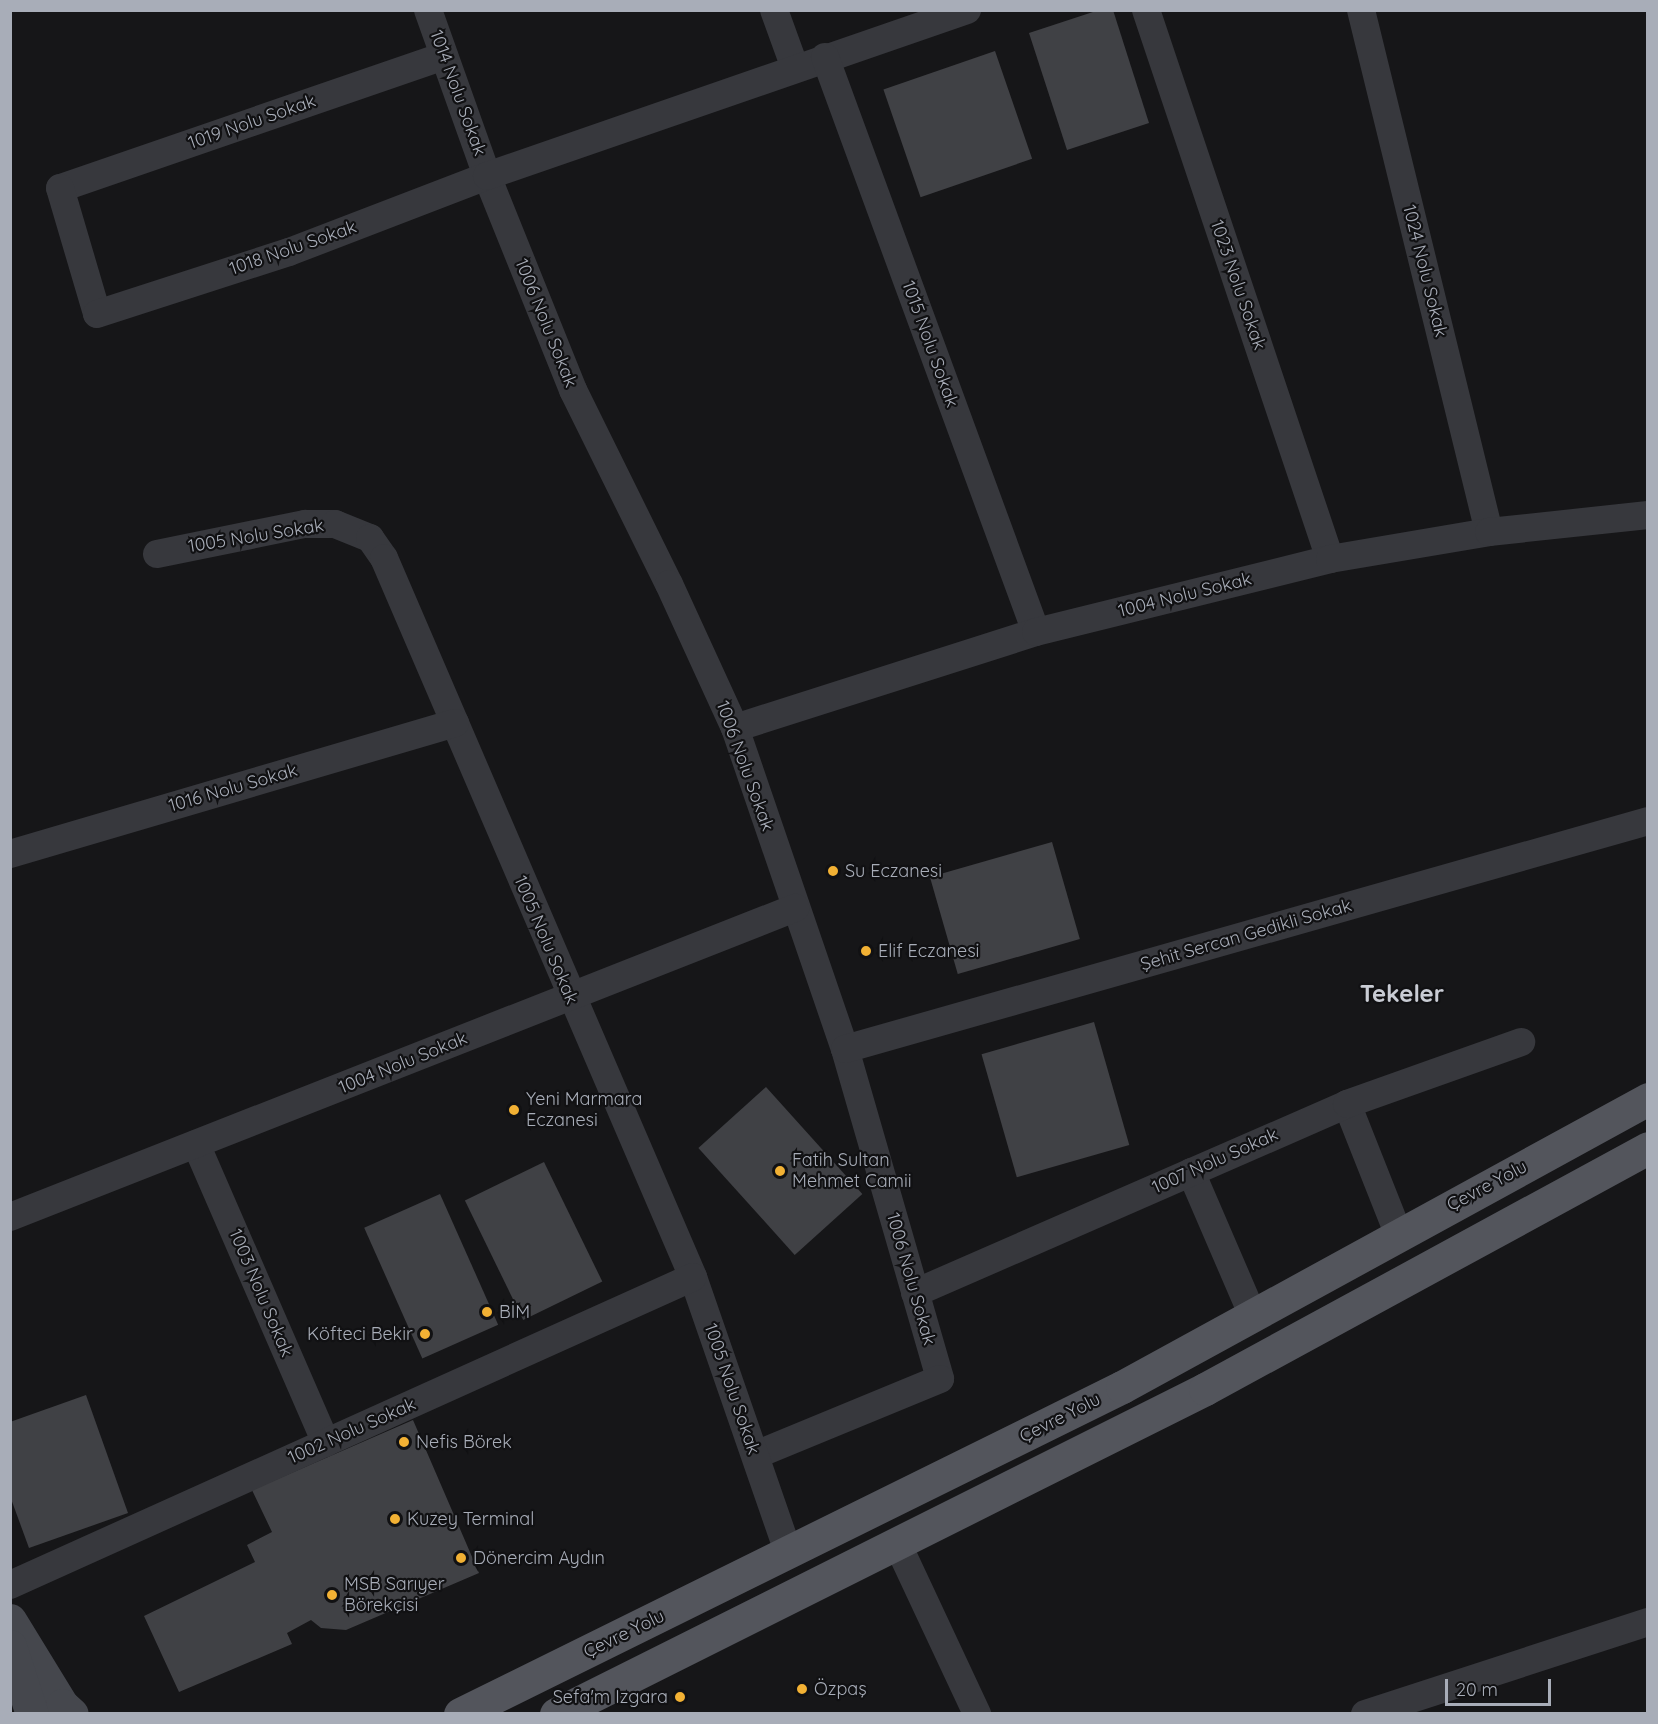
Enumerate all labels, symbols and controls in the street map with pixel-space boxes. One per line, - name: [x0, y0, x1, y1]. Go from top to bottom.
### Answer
- street label: 1014 Nolu Sokak: [425, 27, 491, 159]
- street label: 1019 Nolu Sokak: [185, 90, 319, 154]
- street label: 1024 Nolu Sokak: [1398, 203, 1452, 339]
- street label: 1018 Nolu Sokak: [227, 216, 359, 280]
- street label: 1023 Nolu Sokak: [1206, 217, 1270, 353]
- street label: 1006 Nolu Sokak: [510, 255, 582, 391]
- street label: 1015 Nolu Sokak: [897, 278, 963, 410]
- street label: 1005 Nolu Sokak: [187, 515, 325, 557]
- street label: 1004 Nolu Sokak: [1116, 568, 1254, 622]
- street label: 1006 Nolu Sokak: [711, 698, 779, 834]
- street label: 1016 Nolu Sokak: [166, 759, 300, 817]
- place label: Su Eczanesi: [845, 860, 942, 882]
- marker: Su Eczanesi: [826, 864, 840, 878]
- street label: 1005 Nolu Sokak: [509, 873, 583, 1007]
- street label: Şehit Sercan Gedikli Sokak: [1138, 894, 1354, 976]
- place label: Elif Eczanesi: [878, 940, 979, 962]
- marker: Elif Eczanesi: [859, 944, 873, 958]
- district label: Tekeler: [1360, 980, 1444, 1008]
- street label: 1004 Nolu Sokak: [336, 1027, 470, 1099]
- place label: Yeni Marmara Eczanesi: [526, 1089, 642, 1132]
- marker: Yeni Marmara Eczanesi: [507, 1103, 521, 1117]
- street label: 1007 Nolu Sokak: [1149, 1124, 1281, 1198]
- place label: Fatih Sultan Mehmet Camii: [792, 1150, 912, 1192]
- street label: Çevre Yolu: [1443, 1156, 1531, 1216]
- marker: Fatih Sultan Mehmet Camii: [773, 1164, 787, 1178]
- street label: 1006 Nolu Sokak: [882, 1210, 940, 1348]
- street label: 1003 Nolu Sokak: [224, 1226, 298, 1360]
- place label: BİM: [499, 1301, 530, 1323]
- marker: BİM: [480, 1305, 494, 1319]
- street label: 1005 Nolu Sokak: [699, 1321, 765, 1457]
- place label: Köfteci Bekir: [307, 1323, 413, 1345]
- marker: Köfteci Bekir: [418, 1327, 432, 1341]
- street label: Çevre Yolu: [1016, 1389, 1104, 1447]
- street label: 1002 Nolu Sokak: [285, 1393, 419, 1469]
- place label: Nefis Börek: [416, 1431, 512, 1453]
- marker: Nefis Börek: [397, 1435, 411, 1449]
- place label: Kuzey Terminal: [407, 1508, 534, 1530]
- marker: Kuzey Terminal: [388, 1512, 402, 1526]
- place label: Dönercim Aydın: [473, 1547, 605, 1569]
- marker: Dönercim Aydın: [454, 1551, 468, 1565]
- place label: MSB Sarıyer Börekçisi: [344, 1574, 445, 1616]
- marker: MSB Sarıyer Börekçisi: [325, 1588, 339, 1602]
- street label: Çevre Yolu: [580, 1605, 668, 1663]
- scale bar: [1448, 1667, 1554, 1705]
- place label: Özpaş: [814, 1678, 867, 1700]
- text: 20 m: [1456, 1678, 1498, 1701]
- marker: Özpaş: [795, 1682, 809, 1696]
- place label: Sefa'm Izgara: [553, 1686, 668, 1708]
- marker: Sefa'm Izgara: [673, 1690, 687, 1704]

